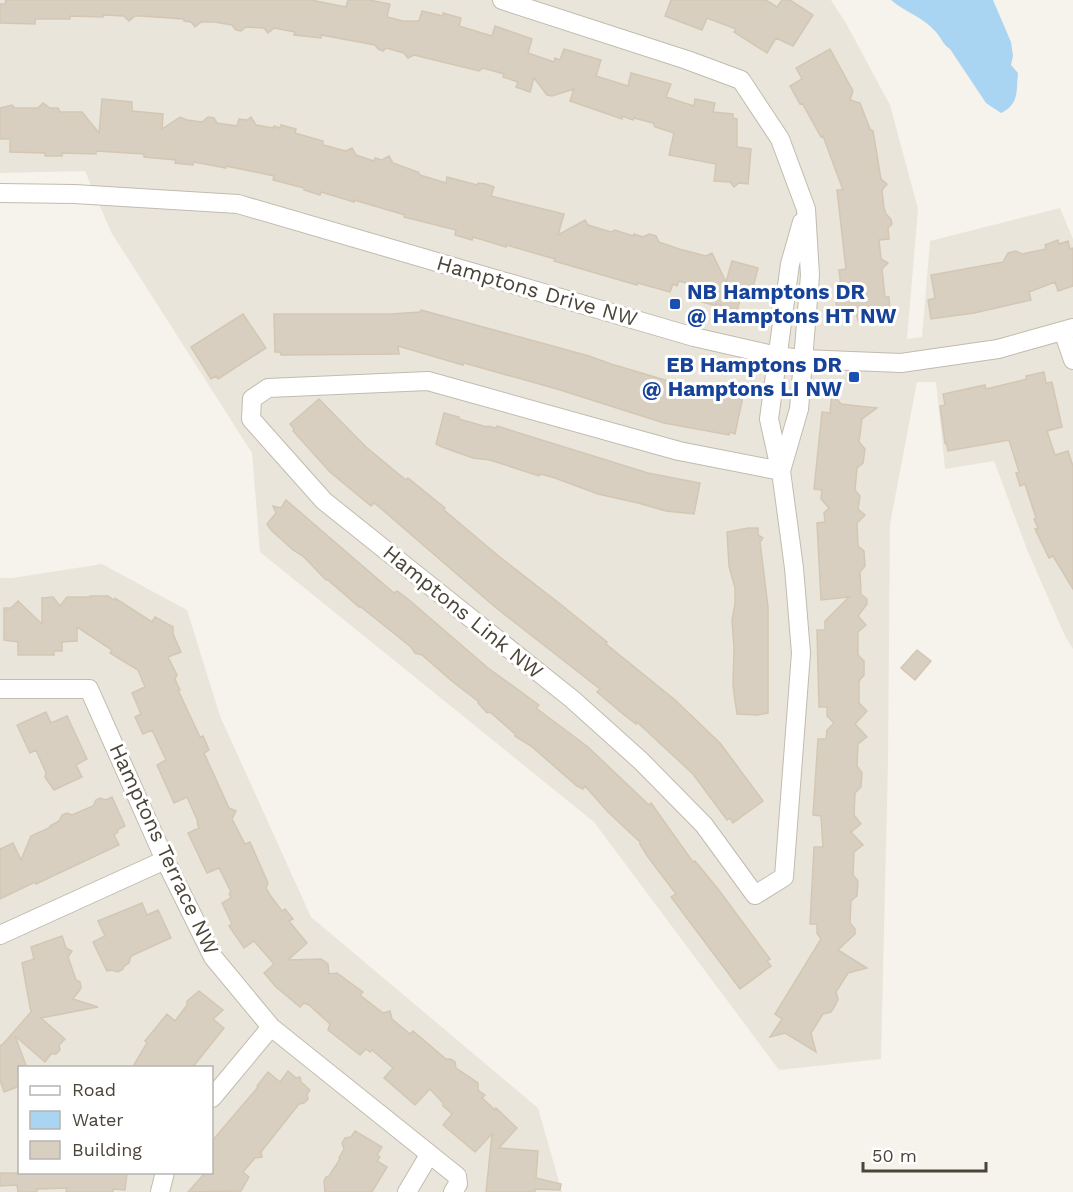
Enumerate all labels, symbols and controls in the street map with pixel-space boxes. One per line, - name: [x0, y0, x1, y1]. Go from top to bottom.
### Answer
- street label: Hamptons Drive NW: [434, 250, 640, 331]
- place label: NB Hamptons DR @ Hamptons HT NW: [687, 279, 897, 328]
- marker: NB Hamptons DR @ Hamptons HT NW: [668, 297, 682, 311]
- place label: EB Hamptons DR @ Hamptons LI NW: [642, 352, 843, 401]
- marker: EB Hamptons DR @ Hamptons LI NW: [847, 370, 861, 384]
- street label: Hamptons Link NW: [378, 540, 548, 684]
- street label: Hamptons Terrace NW: [105, 739, 224, 958]
- legend: [18, 1066, 213, 1174]
- text: Road: [72, 1079, 116, 1100]
- text: Water: [72, 1109, 124, 1130]
- scale bar: [863, 1135, 986, 1173]
- text: Building: [72, 1139, 142, 1160]
- text: 50 m: [872, 1145, 917, 1166]

